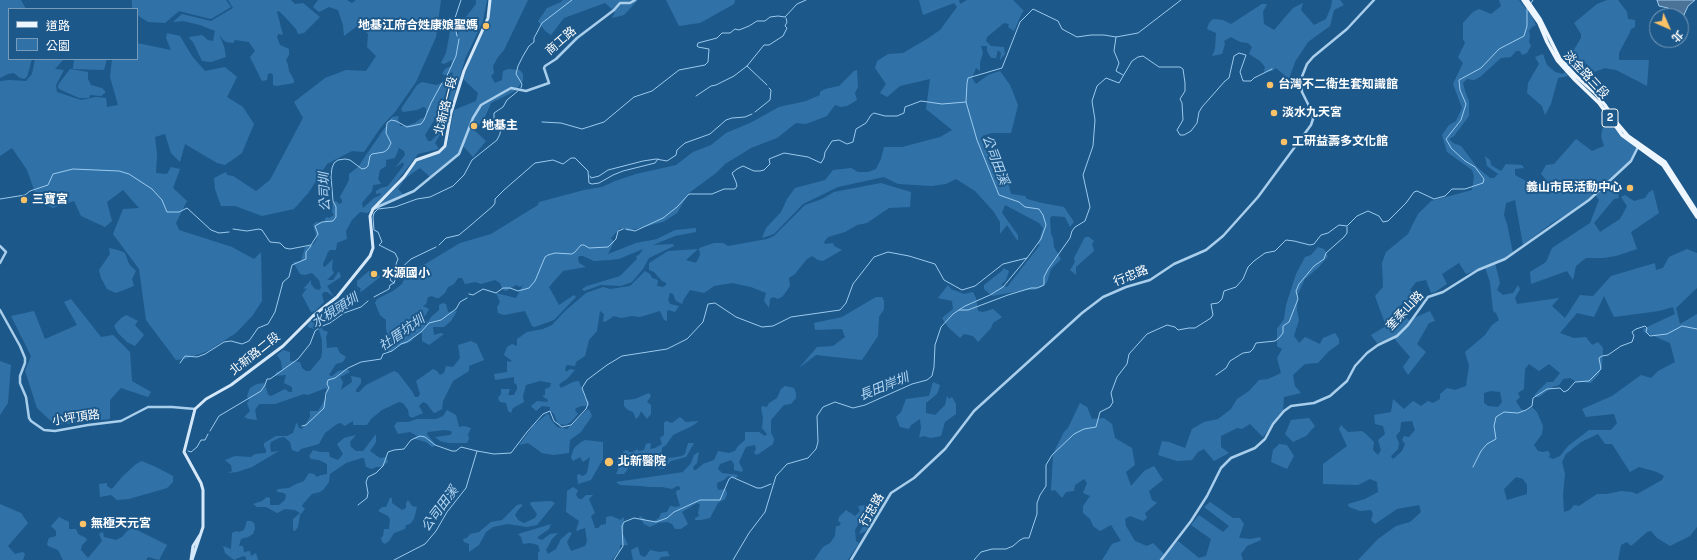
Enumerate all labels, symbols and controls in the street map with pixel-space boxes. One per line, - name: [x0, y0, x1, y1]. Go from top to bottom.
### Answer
- legend: [8, 8, 138, 60]
- north arrow: [1649, 8, 1689, 48]
- text: 道路: [46, 19, 70, 33]
- place label: 地基江府合姓康娘聖媽: [358, 19, 478, 33]
- marker: 地基江府合姓康娘聖媽: [481, 21, 491, 31]
- street label: 商工路: [543, 24, 579, 58]
- text: 北: [1669, 28, 1686, 45]
- text: 公園: [46, 39, 70, 53]
- street label: 淡金路三段: [1560, 48, 1612, 102]
- street label: 北新路一段: [432, 75, 460, 137]
- place label: 台灣不二衛生套知識館: [1278, 78, 1398, 92]
- marker: 台灣不二衛生套知識館: [1265, 80, 1275, 90]
- place label: 淡水九天宮: [1282, 106, 1342, 120]
- marker: 淡水九天宮: [1269, 108, 1279, 118]
- road number: 2: [1602, 109, 1618, 127]
- place label: 地基主: [482, 119, 518, 133]
- marker: 地基主: [469, 121, 479, 131]
- water label: 公司田溪: [978, 133, 1012, 187]
- place label: 工研益壽多文化館: [1292, 135, 1388, 149]
- marker: 工研益壽多文化館: [1279, 137, 1289, 147]
- water label: 公司圳: [317, 172, 333, 212]
- place label: 義山市民活動中心: [1526, 181, 1622, 195]
- marker: 義山市民活動中心: [1625, 183, 1635, 193]
- place label: 三寶宮: [32, 193, 68, 207]
- marker: 三寶宮: [19, 195, 29, 205]
- street label: 行忠路: [1112, 263, 1150, 289]
- place label: 水源國小: [382, 267, 430, 281]
- marker: 水源國小: [369, 269, 379, 279]
- street label: 奎柔山路: [1383, 289, 1427, 333]
- water label: 水梘頭圳: [309, 291, 361, 331]
- water label: 社厝坑圳: [376, 312, 428, 354]
- street label: 北新路二段: [227, 330, 283, 378]
- water label: 長田岸圳: [857, 370, 911, 404]
- street label: 小坪頂路: [51, 408, 101, 428]
- place label: 北新醫院: [618, 455, 666, 469]
- marker: 北新醫院: [603, 456, 615, 468]
- water label: 公司田溪: [418, 483, 462, 535]
- street label: 行忠路: [857, 491, 887, 529]
- place label: 無極天元宮: [91, 517, 151, 531]
- marker: 無極天元宮: [78, 519, 88, 529]

